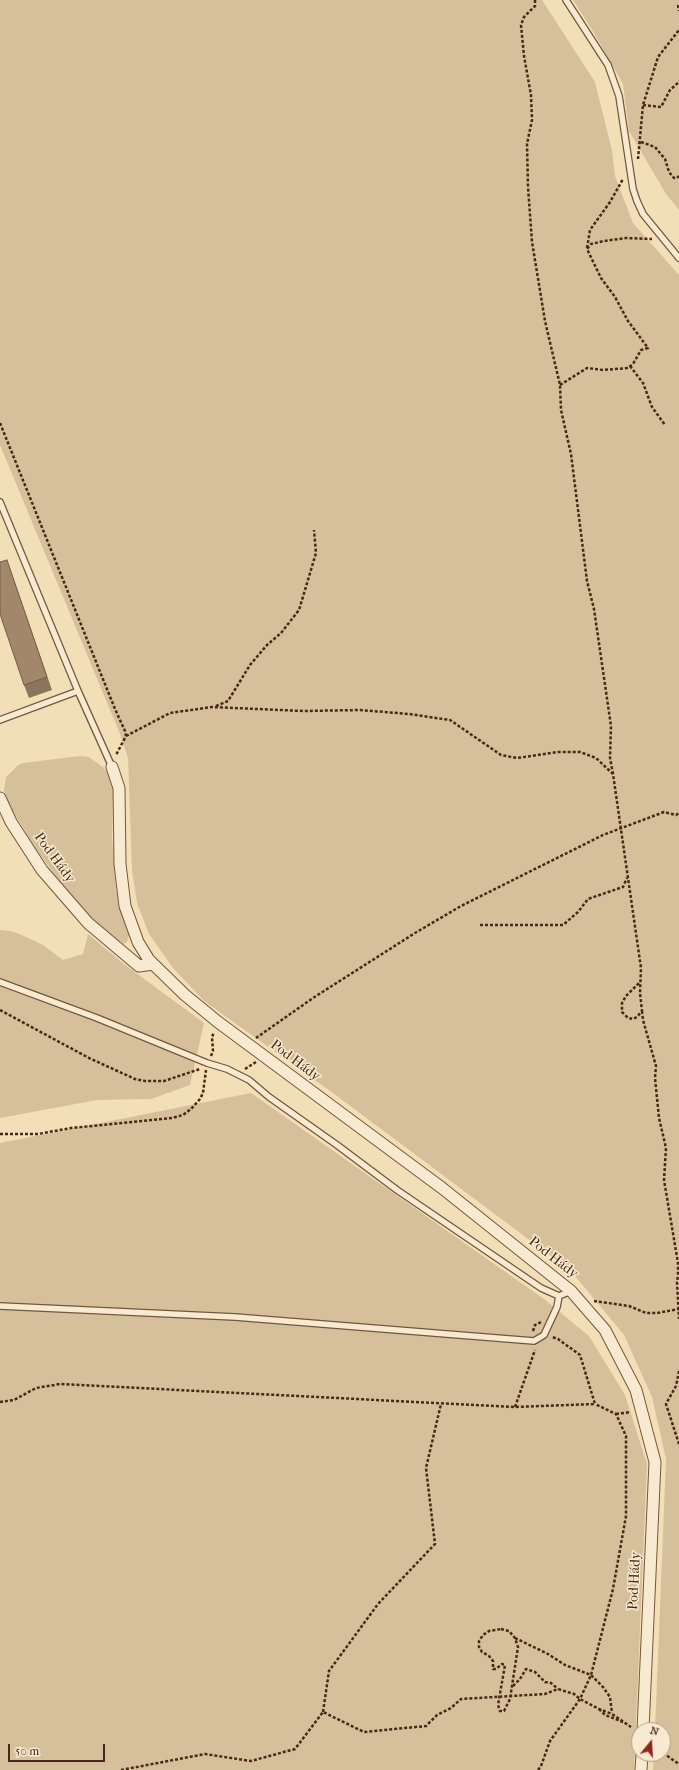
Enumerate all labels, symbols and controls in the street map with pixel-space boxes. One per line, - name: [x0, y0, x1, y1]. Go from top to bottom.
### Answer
- street label: Pod Hády: [30, 829, 78, 887]
- street label: Pod Hády: [267, 1037, 323, 1085]
- street label: Pod Hády: [525, 1233, 581, 1283]
- street label: Pod Hády: [625, 1551, 645, 1611]
- north arrow: [631, 1722, 671, 1762]
- text: N: [649, 1724, 661, 1739]
- scale bar: [10, 1736, 107, 1762]
- text: 50 m: [15, 1744, 39, 1758]

